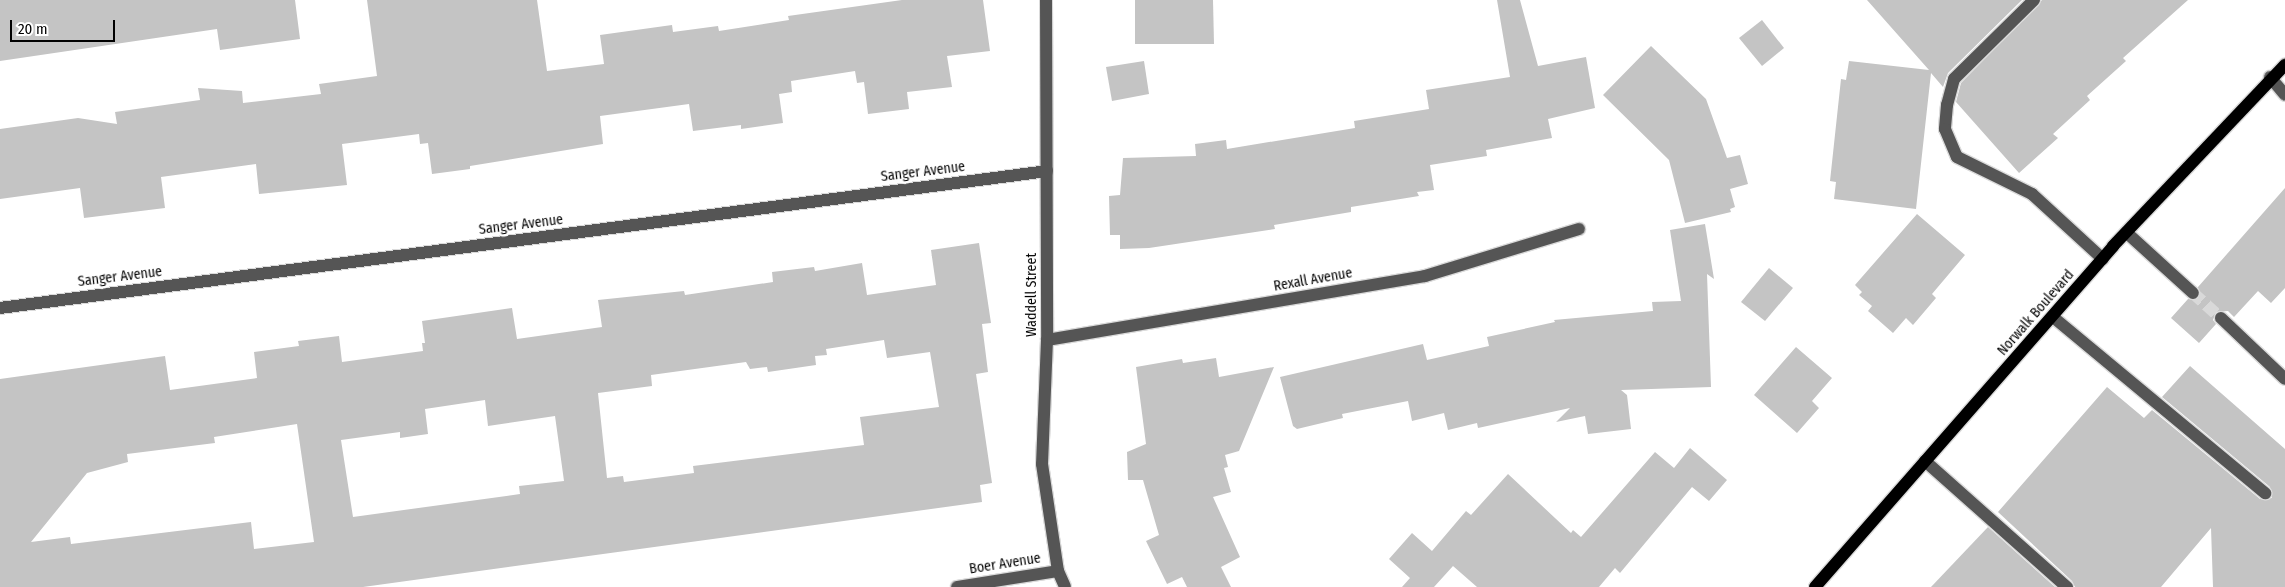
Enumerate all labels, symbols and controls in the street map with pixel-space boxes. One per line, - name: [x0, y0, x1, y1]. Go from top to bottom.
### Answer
- scale bar: [12, 10, 118, 42]
- text: 20 m: [18, 20, 48, 38]
- street label: Sanger Avenue: [880, 159, 966, 185]
- street label: Sanger Avenue: [478, 212, 564, 238]
- street label: Waddell Street: [1024, 253, 1040, 337]
- street label: Sanger Avenue: [77, 264, 163, 290]
- street label: Rexall Avenue: [1272, 265, 1354, 295]
- street label: Norwalk Boulevard: [1994, 267, 2078, 359]
- street label: Boer Avenue: [968, 550, 1042, 578]

